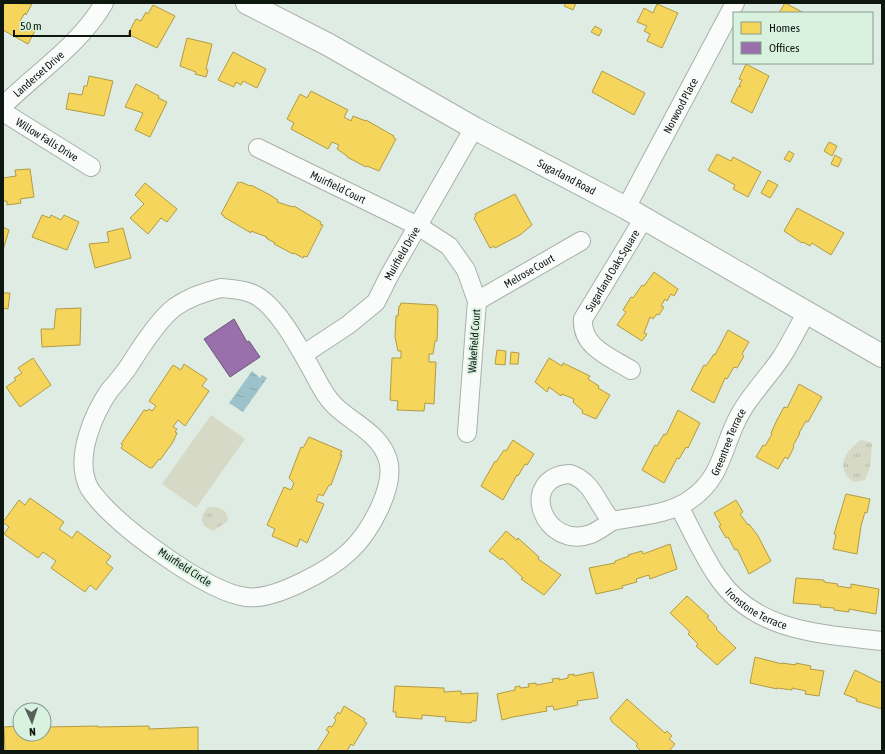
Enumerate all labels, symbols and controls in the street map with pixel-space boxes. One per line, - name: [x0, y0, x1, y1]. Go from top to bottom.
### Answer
- scale bar: [14, 12, 130, 38]
- legend: [733, 12, 873, 64]
- text: 50 m: [20, 19, 42, 33]
- text: Homes: [769, 21, 800, 35]
- text: Offices: [769, 41, 799, 55]
- street label: Landerset Drive: [11, 48, 66, 99]
- street label: Norwood Place: [661, 76, 700, 135]
- street label: Willow Falls Drive: [14, 116, 81, 164]
- street label: Sugarland Road: [536, 157, 598, 197]
- street label: Muirfield Court: [308, 168, 368, 206]
- street label: Muirfield Drive: [382, 224, 422, 282]
- street label: Sugarland Oaks Square: [583, 228, 641, 314]
- street label: Melrose Court: [502, 252, 556, 290]
- street label: Wakefield Court: [466, 309, 482, 373]
- street label: Greentree Terrace: [708, 406, 748, 478]
- street label: Muirfield Circle: [156, 545, 214, 589]
- street label: Ironstone Terrace: [723, 586, 789, 631]
- north arrow: [12, 702, 52, 742]
- text: N: [29, 726, 36, 738]

